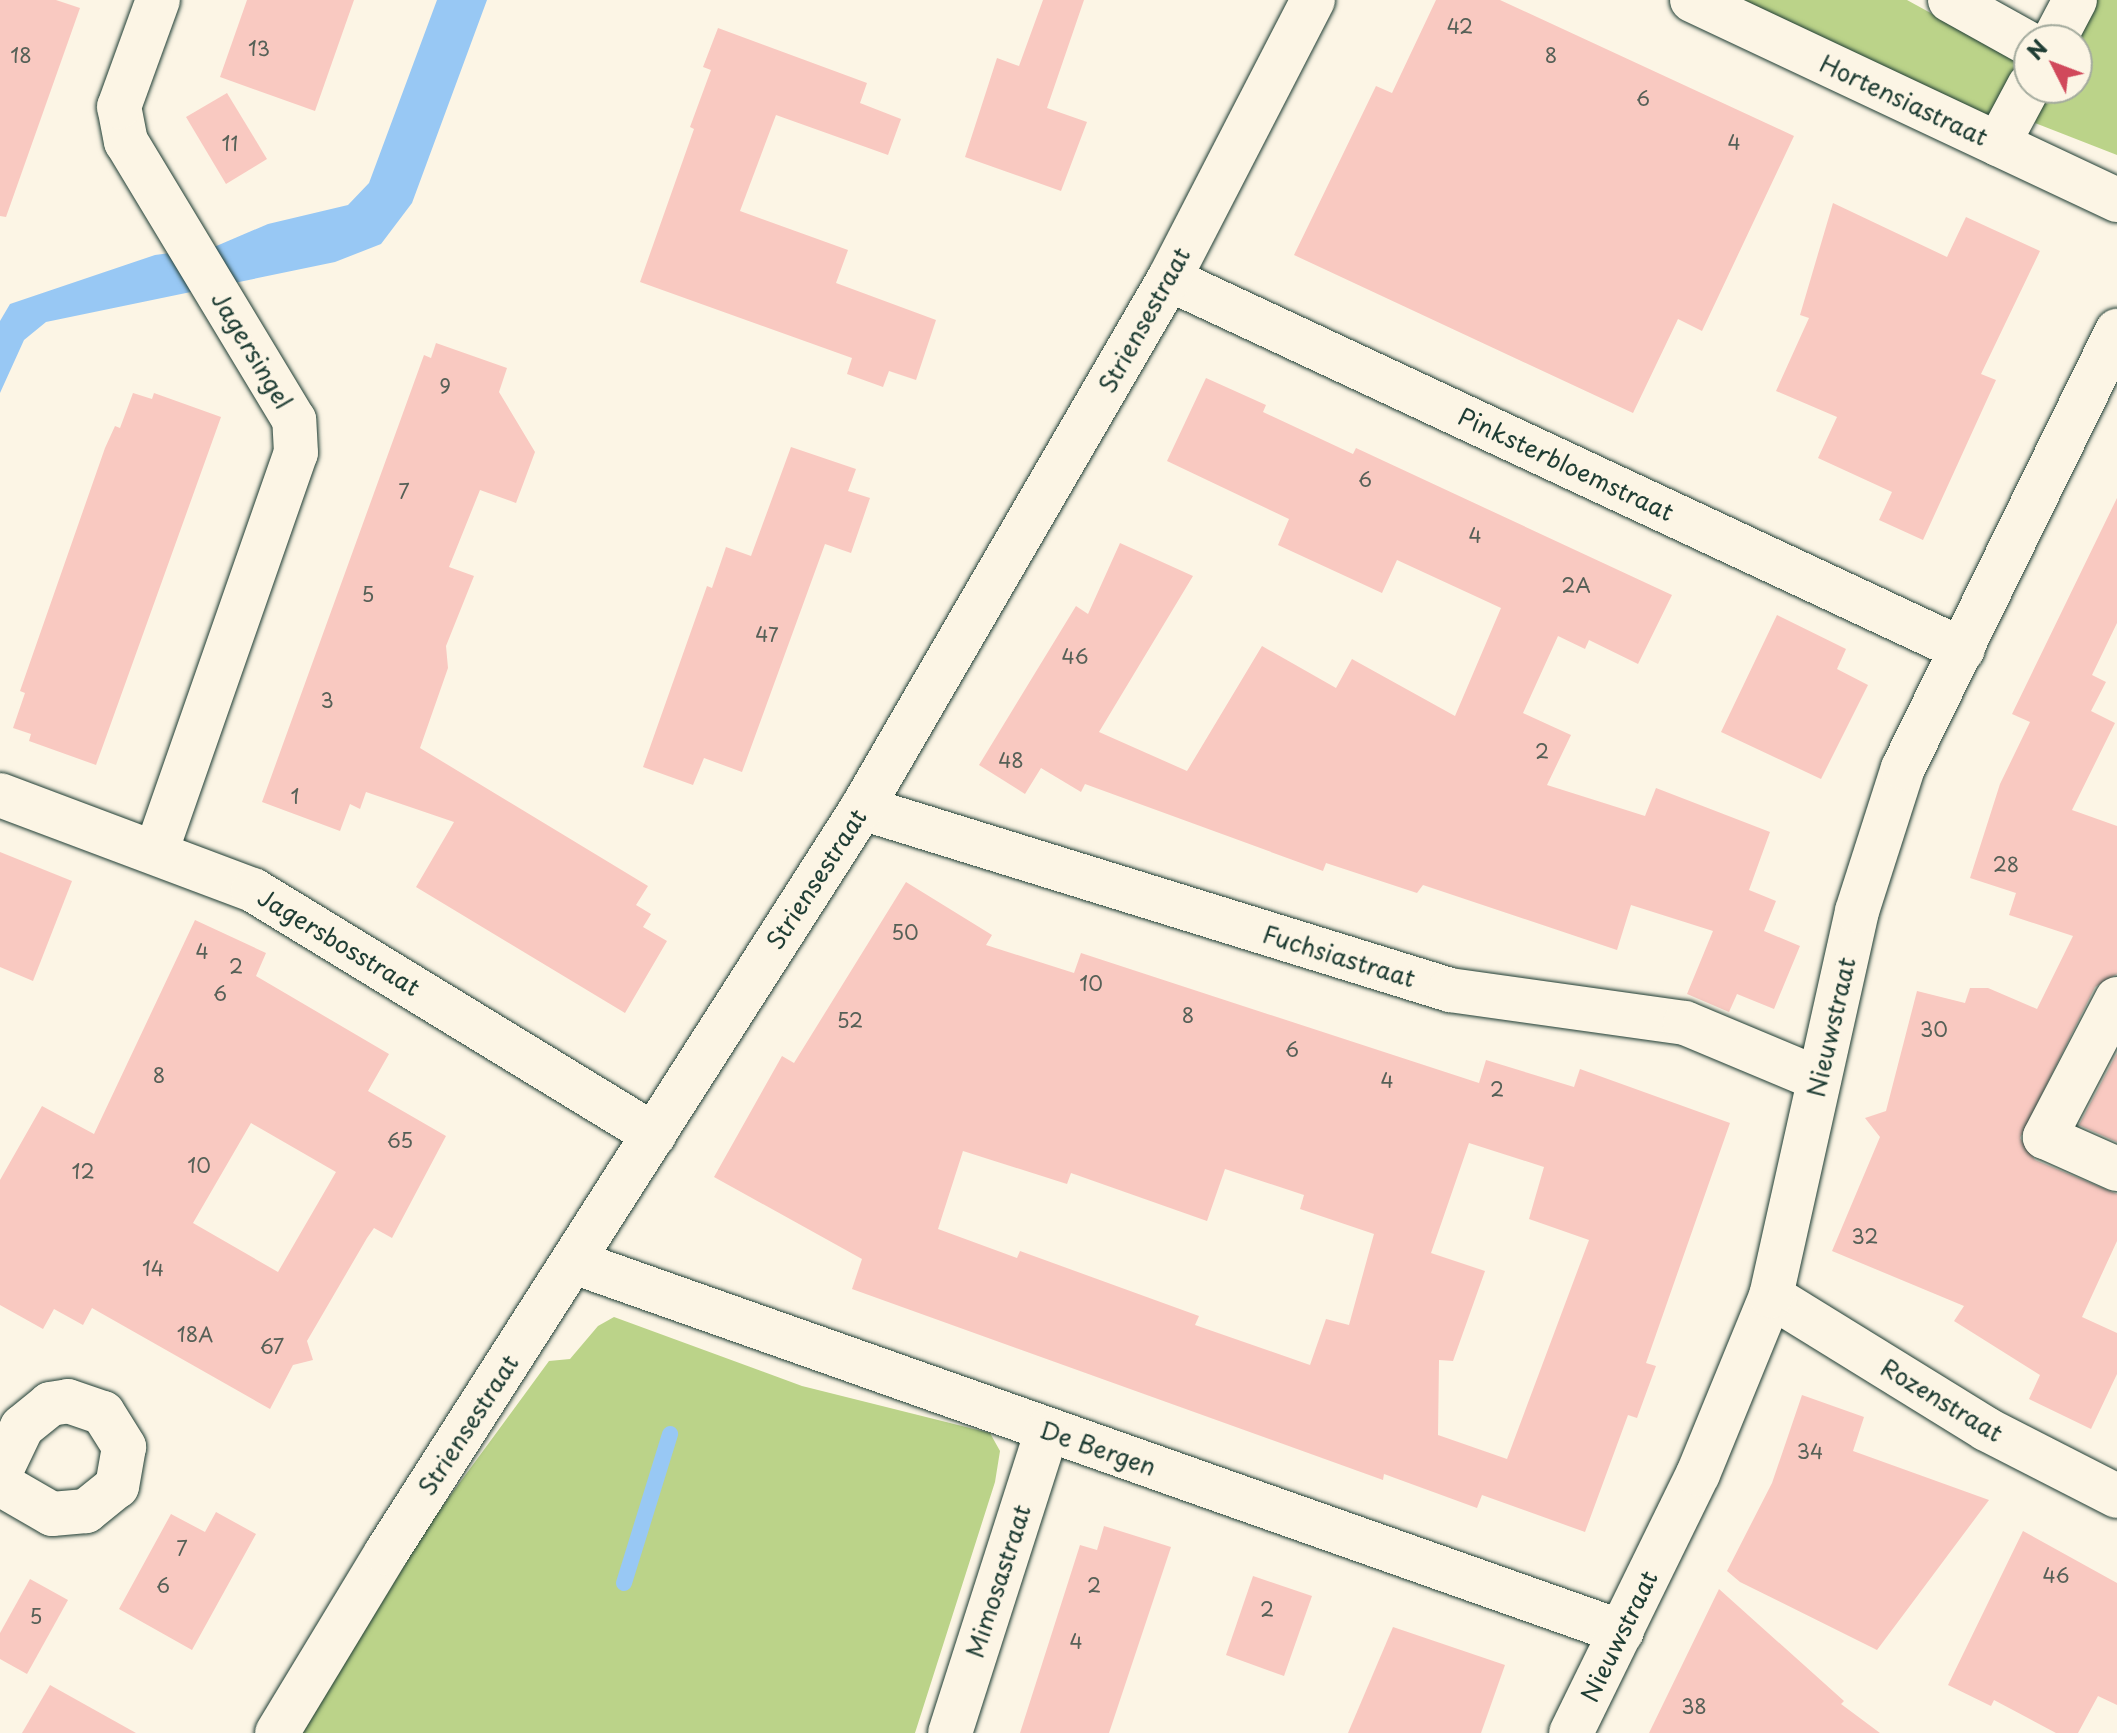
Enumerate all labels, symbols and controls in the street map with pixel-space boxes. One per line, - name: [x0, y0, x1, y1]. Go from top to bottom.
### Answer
- house number: 42: [1447, 14, 1473, 38]
- north arrow: [2013, 24, 2093, 104]
- text: N: [2018, 31, 2054, 66]
- house number: 13: [248, 36, 270, 60]
- house number: 18: [10, 43, 32, 67]
- house number: 8: [1545, 43, 1557, 67]
- street label: Hortensiastraat: [1816, 49, 1992, 151]
- house number: 6: [1636, 86, 1650, 110]
- house number: 4: [1727, 130, 1741, 154]
- house number: 11: [222, 131, 238, 155]
- street label: Striensestraat: [1092, 242, 1196, 398]
- street label: Jagersingel: [206, 286, 298, 414]
- house number: 9: [439, 374, 451, 398]
- street label: Pinksterbloemstraat: [1454, 401, 1678, 527]
- house number: 6: [1358, 467, 1372, 491]
- house number: 7: [398, 479, 410, 503]
- house number: 4: [1468, 523, 1482, 547]
- house number: 2A: [1561, 573, 1591, 597]
- house number: 5: [362, 582, 374, 606]
- house number: 47: [755, 622, 779, 646]
- house number: 46: [1061, 644, 1089, 668]
- house number: 3: [320, 688, 334, 712]
- house number: 2: [1535, 739, 1549, 763]
- house number: 48: [998, 748, 1024, 772]
- house number: 1: [291, 784, 299, 808]
- street label: Striensestraat: [760, 803, 872, 955]
- house number: 28: [1993, 852, 2019, 876]
- street label: Jagersbosstraat: [253, 882, 425, 1002]
- street label: Fuchsiastraat: [1259, 919, 1419, 993]
- house number: 50: [891, 920, 919, 944]
- house number: 4: [195, 939, 209, 963]
- house number: 2: [229, 954, 243, 978]
- street label: Nieuwstraat: [1801, 954, 1861, 1100]
- house number: 10: [1079, 971, 1103, 995]
- house number: 6: [213, 981, 227, 1005]
- house number: 8: [1182, 1003, 1194, 1027]
- house number: 52: [837, 1008, 863, 1032]
- house number: 30: [1920, 1017, 1948, 1041]
- house number: 6: [1285, 1037, 1299, 1061]
- house number: 8: [153, 1063, 165, 1087]
- house number: 4: [1380, 1068, 1394, 1092]
- house number: 2: [1490, 1077, 1504, 1101]
- house number: 65: [387, 1128, 413, 1152]
- house number: 10: [187, 1153, 211, 1177]
- house number: 12: [71, 1159, 95, 1183]
- house number: 32: [1852, 1224, 1878, 1248]
- house number: 14: [142, 1256, 164, 1280]
- house number: 18A: [177, 1322, 213, 1346]
- house number: 67: [260, 1334, 284, 1358]
- street label: Striensestraat: [412, 1349, 524, 1501]
- street label: Rozenstraat: [1876, 1353, 2008, 1447]
- street label: De Bergen: [1037, 1415, 1159, 1481]
- house number: 34: [1797, 1439, 1823, 1463]
- street label: Mimosastraat: [960, 1501, 1036, 1661]
- house number: 7: [176, 1536, 188, 1560]
- house number: 46: [2042, 1563, 2070, 1587]
- street label: Nieuwstraat: [1575, 1566, 1663, 1706]
- house number: 6: [156, 1573, 170, 1597]
- house number: 2: [1087, 1573, 1101, 1597]
- house number: 2: [1260, 1597, 1274, 1621]
- house number: 5: [30, 1604, 42, 1628]
- house number: 4: [1069, 1629, 1083, 1653]
- house number: 38: [1681, 1694, 1707, 1718]

